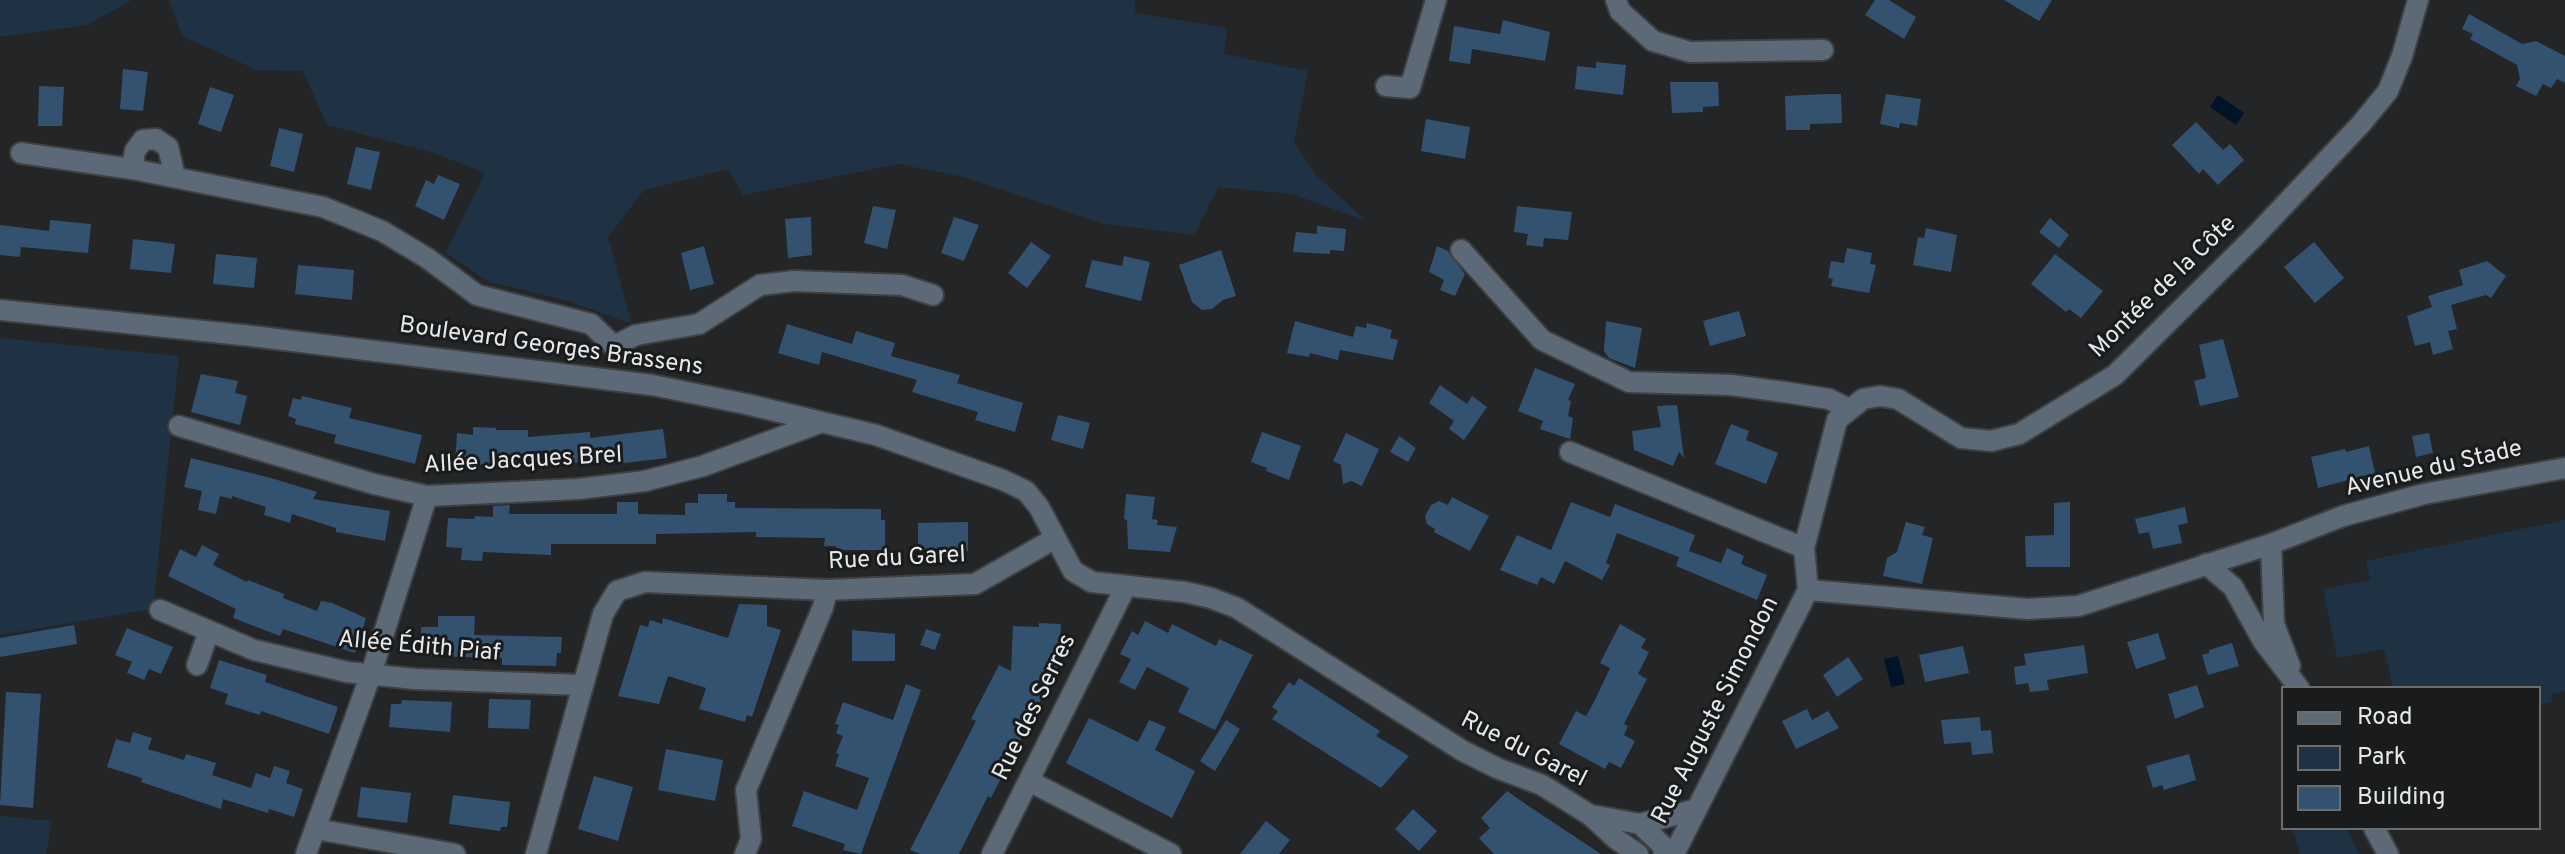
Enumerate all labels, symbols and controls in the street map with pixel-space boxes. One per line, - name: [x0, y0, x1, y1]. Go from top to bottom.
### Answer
- street label: Montée de la Côte: [2085, 211, 2243, 365]
- street label: Boulevard Georges Brassens: [397, 312, 705, 384]
- street label: Avenue du Stade: [2343, 436, 2525, 504]
- street label: Allée Jacques Brel: [423, 442, 623, 482]
- street label: Rue du Garel: [828, 542, 966, 578]
- street label: Rue Auguste Simondon: [1647, 593, 1787, 829]
- street label: Allée Édith Piaf: [337, 627, 501, 669]
- street label: Rue des Serres: [988, 630, 1084, 786]
- legend: [2281, 686, 2541, 830]
- text: Road: [2357, 703, 2413, 733]
- street label: Rue du Garel: [1455, 707, 1591, 795]
- text: Park: [2357, 743, 2407, 773]
- text: Building: [2357, 783, 2446, 813]

